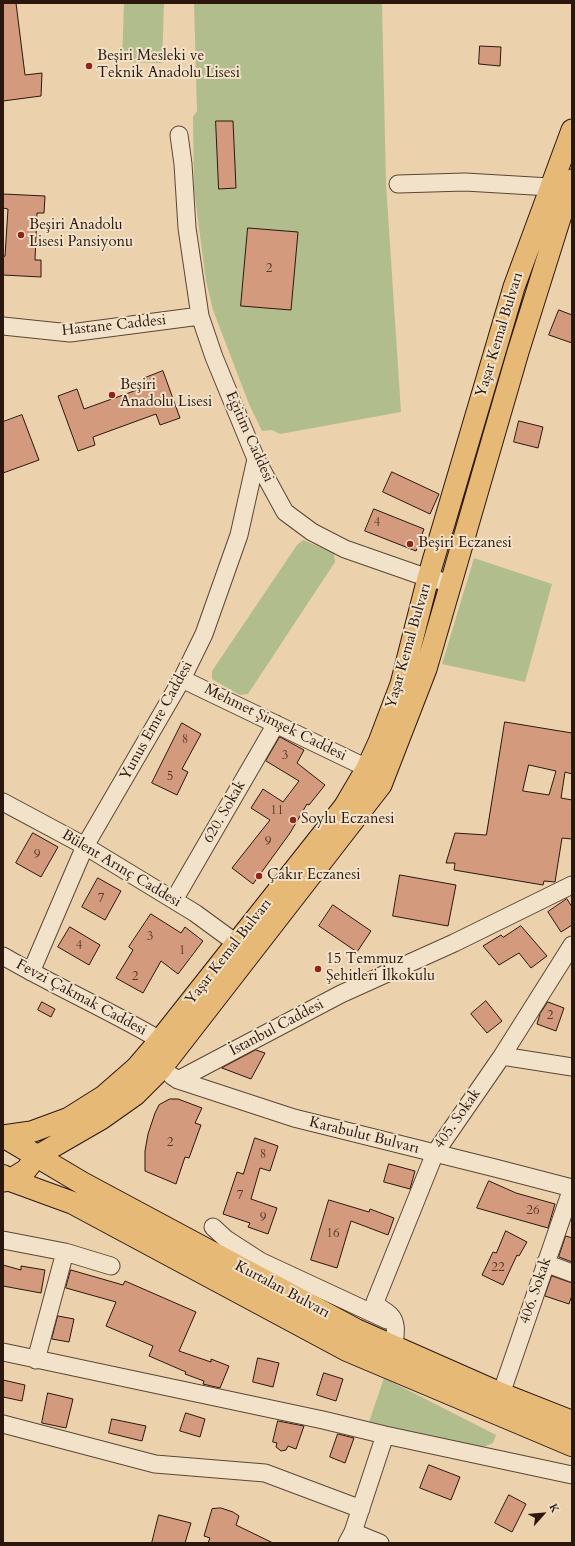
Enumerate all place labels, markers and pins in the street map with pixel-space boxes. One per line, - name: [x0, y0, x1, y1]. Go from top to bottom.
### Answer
- place label: Beşiri Mesleki ve Teknik Anadolu Lisesi: [97, 48, 240, 83]
- marker: Beşiri Mesleki ve Teknik Anadolu Lisesi: [84, 61, 94, 71]
- place label: Beşiri Anadolu Lisesi Pansiyonu: [29, 217, 133, 252]
- marker: Beşiri Anadolu Lisesi Pansiyonu: [16, 230, 26, 240]
- place label: Beşiri Anadolu Lisesi: [120, 377, 212, 412]
- marker: Beşiri Anadolu Lisesi: [107, 390, 117, 400]
- place label: Beşiri Eczanesi: [418, 535, 512, 553]
- marker: Beşiri Eczanesi: [405, 539, 415, 549]
- place label: Soylu Eczanesi: [301, 811, 394, 829]
- marker: Soylu Eczanesi: [288, 815, 298, 825]
- place label: Çakır Eczanesi: [267, 867, 361, 885]
- marker: Çakır Eczanesi: [254, 871, 264, 881]
- place label: 15 Temmuz Şehitleri İlkokulu: [326, 951, 435, 986]
- marker: 15 Temmuz Şehitleri İlkokulu: [313, 964, 323, 974]

